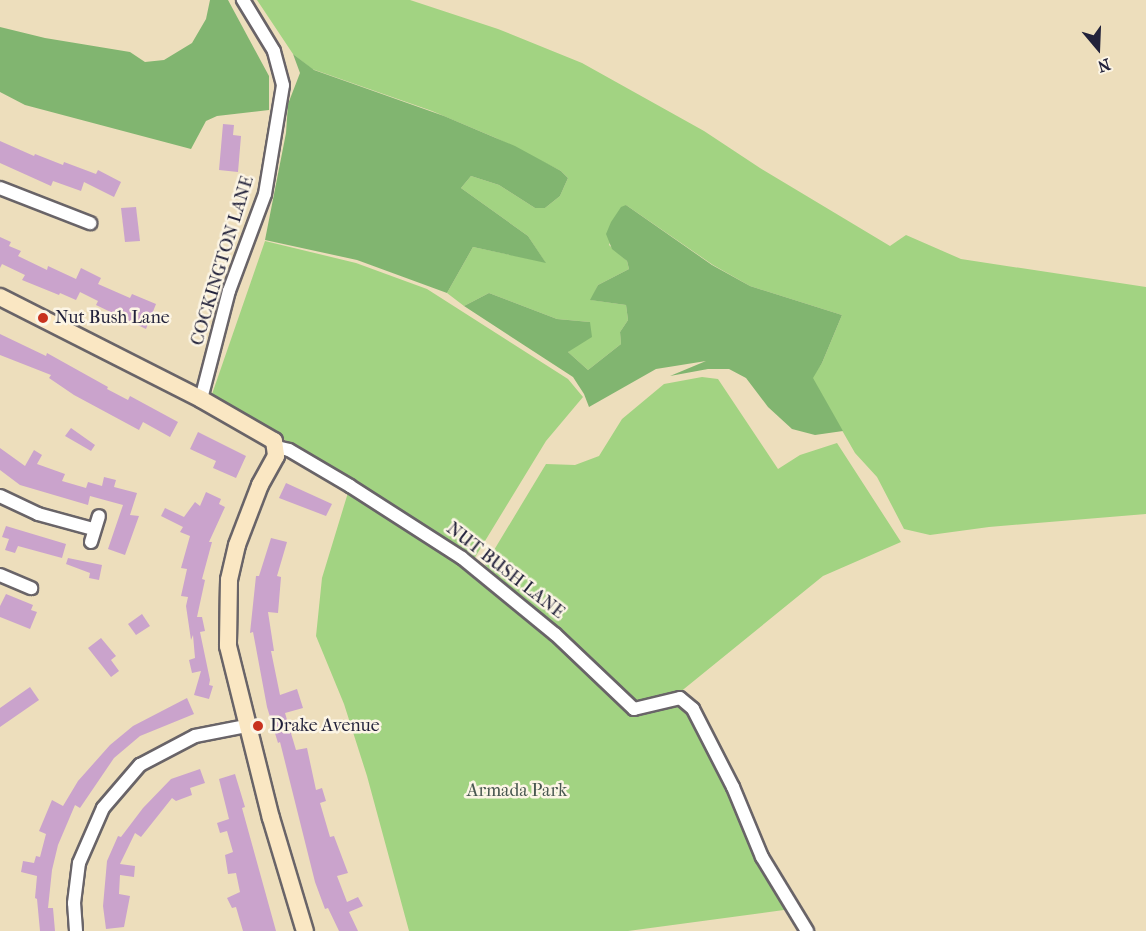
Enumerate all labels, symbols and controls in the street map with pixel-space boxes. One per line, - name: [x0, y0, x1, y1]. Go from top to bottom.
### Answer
- north arrow: [1068, 18, 1128, 78]
- text: N: [1095, 55, 1113, 76]
- street label: COCKINGTON LANE: [187, 174, 259, 348]
- place label: Nut Bush Lane: [55, 307, 170, 329]
- marker: Nut Bush Lane: [36, 311, 50, 325]
- street label: NUT BUSH LANE: [442, 518, 568, 624]
- place label: Drake Avenue: [270, 715, 380, 737]
- marker: Drake Avenue: [251, 719, 265, 733]
- park label: Armada Park: [467, 780, 567, 802]

